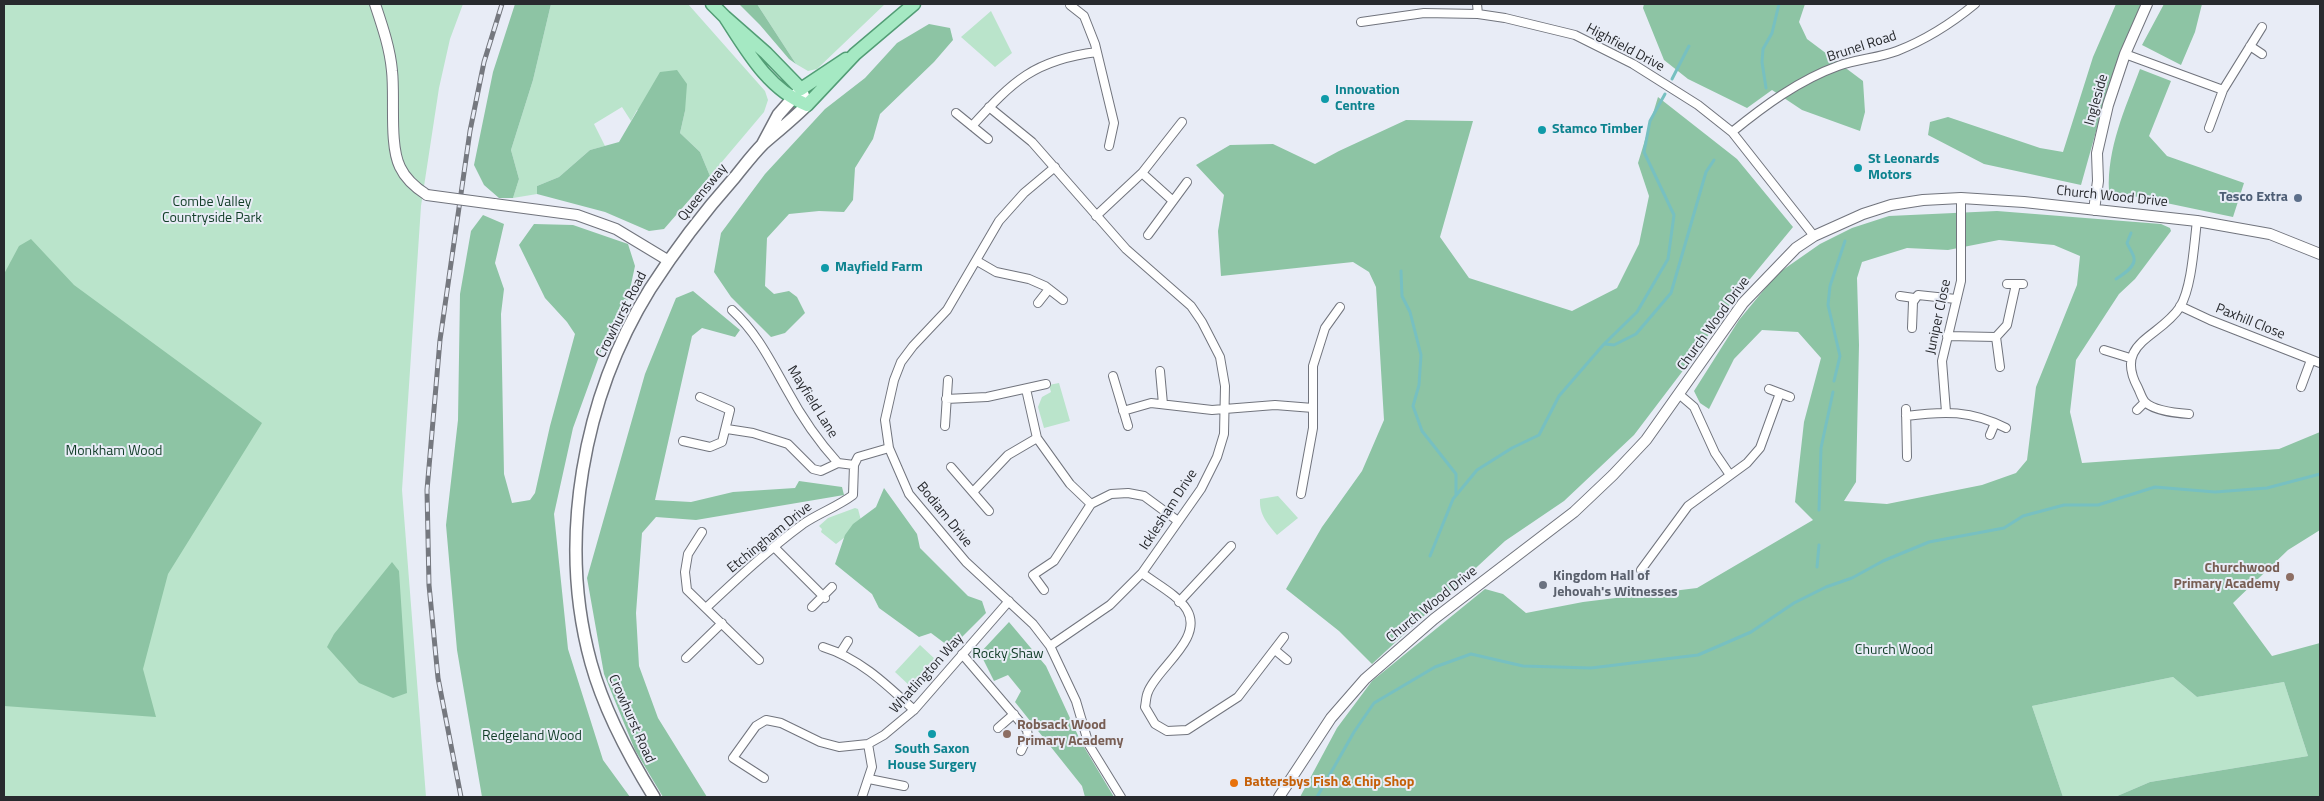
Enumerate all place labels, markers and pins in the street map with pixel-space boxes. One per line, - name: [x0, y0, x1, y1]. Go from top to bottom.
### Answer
- place label: Innovation Centre: [1335, 83, 1400, 115]
- marker: Innovation Centre: [1319, 93, 1331, 105]
- place label: Stamco Timber: [1552, 122, 1643, 138]
- marker: Stamco Timber: [1536, 124, 1548, 136]
- place label: St Leonards Motors: [1868, 152, 1939, 184]
- marker: St Leonards Motors: [1852, 162, 1864, 174]
- place label: Tesco Extra: [2219, 190, 2288, 206]
- marker: Tesco Extra: [2292, 192, 2304, 204]
- place label: Mayfield Farm: [835, 260, 923, 276]
- marker: Mayfield Farm: [819, 262, 831, 274]
- place label: Churchwood Primary Academy: [2173, 561, 2280, 594]
- place label: Kingdom Hall of Jehovah's Witnesses: [1553, 569, 1678, 602]
- marker: Churchwood Primary Academy: [2284, 571, 2296, 583]
- marker: Kingdom Hall of Jehovah's Witnesses: [1537, 579, 1549, 591]
- place label: Robsack Wood Primary Academy: [1017, 718, 1124, 750]
- marker: South Saxon House Surgery: [926, 728, 938, 740]
- marker: Robsack Wood Primary Academy: [1001, 728, 1013, 740]
- place label: South Saxon House Surgery: [888, 742, 976, 774]
- place label: Battersbys Fish & Chip Shop: [1244, 775, 1414, 791]
- marker: Battersbys Fish & Chip Shop: [1228, 777, 1240, 789]

